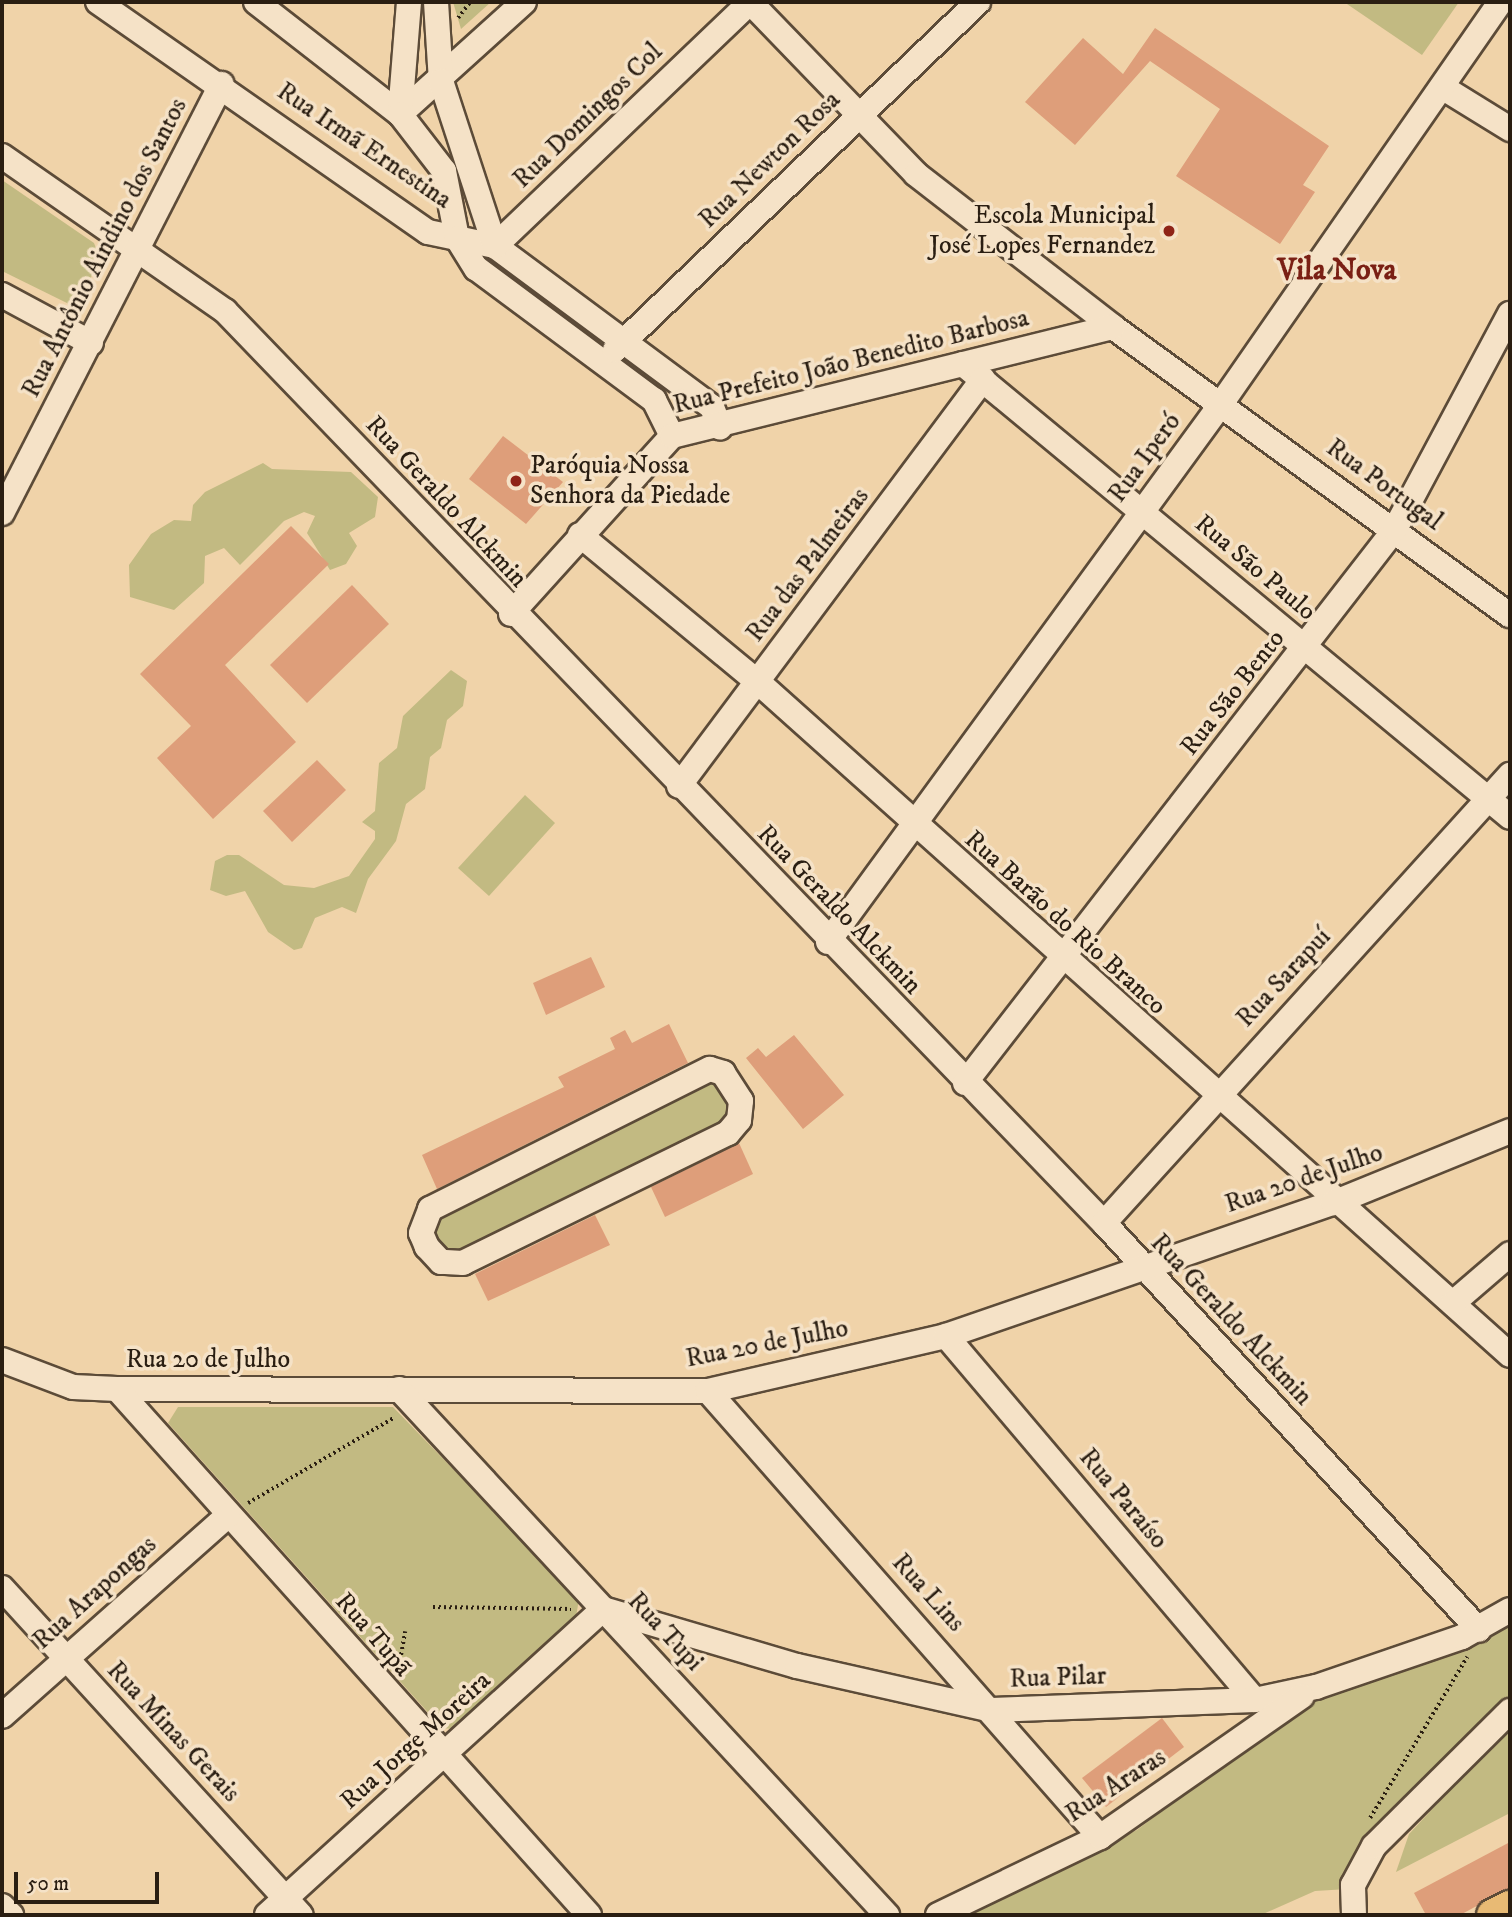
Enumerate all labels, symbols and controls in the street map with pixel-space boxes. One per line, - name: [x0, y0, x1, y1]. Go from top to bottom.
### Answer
- street label: Rua Domingos Col: [507, 37, 669, 195]
- street label: Rua Irmã Ernestina: [271, 76, 457, 216]
- street label: Rua Newton Rosa: [693, 85, 847, 235]
- street label: Rua Antônio Aindino dos Santos: [16, 93, 194, 403]
- place label: Escola Municipal José Lopes Fernandez: [929, 200, 1155, 262]
- marker: Escola Municipal José Lopes Fernandez: [1161, 223, 1177, 239]
- district label: Vila Nova: [1277, 253, 1397, 289]
- street label: Rua Prefeito João Benedito Barbosa: [670, 303, 1032, 421]
- street label: Rua Iperó: [1102, 407, 1188, 509]
- street label: Rua Geraldo Alckmin: [358, 410, 534, 594]
- street label: Rua Portugal: [1320, 432, 1448, 538]
- place label: Paróquia Nossa Senhora da Piedade: [530, 450, 730, 512]
- marker: Paróquia Nossa Senhora da Piedade: [508, 473, 524, 489]
- street label: Rua das Palmeiras: [740, 482, 876, 648]
- street label: Rua São Paulo: [1188, 508, 1322, 628]
- street label: Rua São Bento: [1174, 624, 1292, 762]
- street label: Rua Geraldo Alckmin: [750, 819, 928, 1001]
- street label: Rua Barão do Rio Branco: [958, 824, 1172, 1022]
- street label: Rua Sarapuí: [1230, 922, 1338, 1034]
- street label: Rua 20 de Julho: [1221, 1137, 1387, 1221]
- street label: Rua Geraldo Alckmin: [1143, 1228, 1319, 1412]
- street label: Rua 20 de Julho: [683, 1313, 851, 1375]
- street label: Rua 20 de Julho: [126, 1344, 290, 1376]
- street label: Rua Paraíso: [1072, 1442, 1174, 1556]
- street label: Rua Arapongas: [27, 1529, 163, 1657]
- street label: Rua Lins: [885, 1548, 971, 1638]
- street label: Rua Tupi: [621, 1586, 709, 1678]
- street label: Rua Tupã: [328, 1587, 418, 1683]
- street label: Rua Minas Gerais: [100, 1655, 246, 1809]
- street label: Rua Pilar: [1009, 1661, 1107, 1695]
- street label: Rua Jorge Moreira: [334, 1665, 498, 1817]
- street label: Rua Araras: [1060, 1742, 1172, 1830]
- scale bar: [18, 1857, 163, 1901]
- text: 50 m: [27, 1871, 69, 1897]

